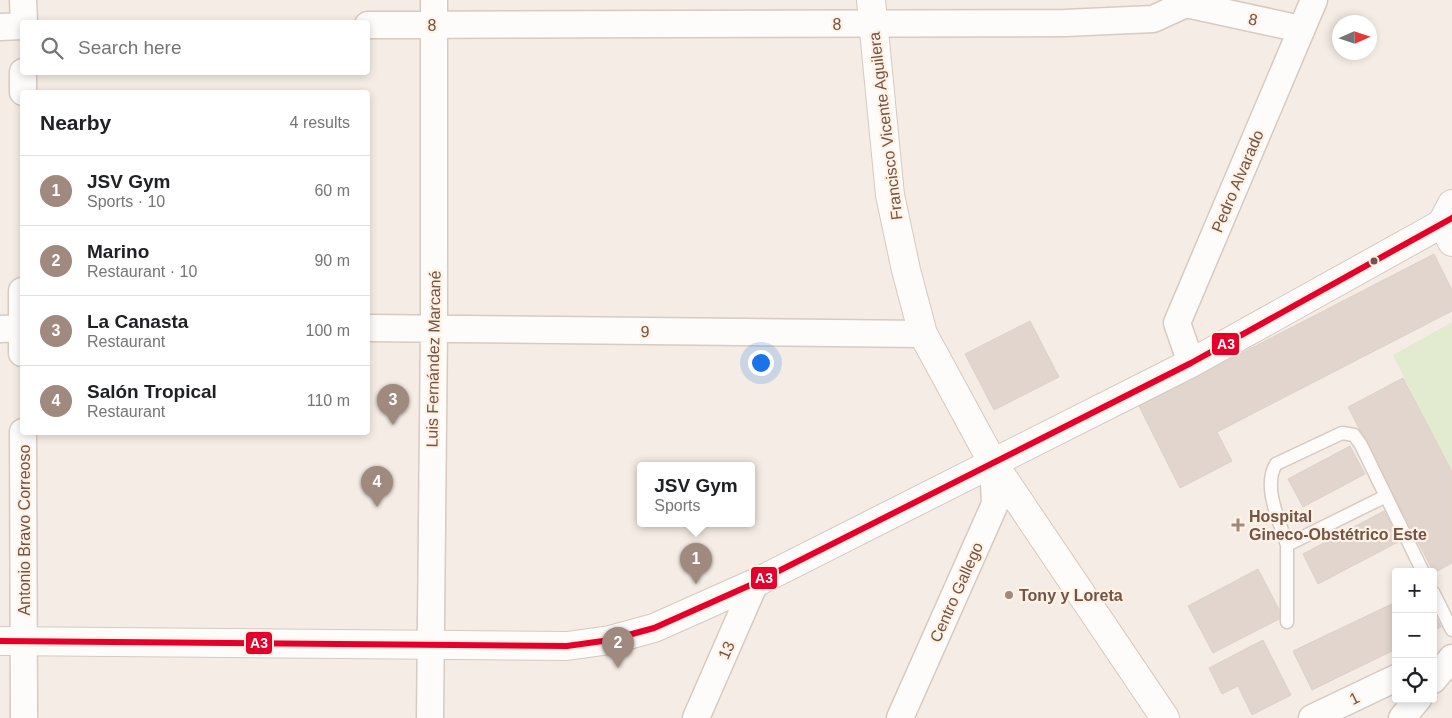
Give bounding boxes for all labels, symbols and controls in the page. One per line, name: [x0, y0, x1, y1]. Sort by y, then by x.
street label: 8: [1247, 10, 1259, 29]
north arrow: [1332, 15, 1377, 60]
street label: 8: [833, 16, 842, 33]
street label: 8: [428, 17, 437, 34]
search box: [20, 20, 370, 75]
street label: Francisco Vicente Aguilera: [866, 31, 905, 221]
icon: search: [38, 34, 66, 62]
text: Search here: [78, 37, 182, 58]
text: Nearby: [40, 111, 111, 134]
text: 4 results: [290, 114, 350, 131]
street label: Pedro Alvarado: [1208, 127, 1267, 235]
text: JSV Gym: [87, 171, 170, 192]
text: 1: [52, 182, 60, 199]
text: 60 m: [314, 182, 350, 199]
text: Sports · 10: [87, 193, 165, 210]
text: Marino: [87, 241, 149, 262]
text: 2: [52, 252, 60, 269]
text: 90 m: [314, 252, 350, 269]
unlabelled marker: [1369, 256, 1379, 266]
text: Restaurant · 10: [87, 263, 197, 280]
street label: Luis Fernández Marcané: [423, 270, 444, 448]
text: La Canasta: [87, 311, 188, 332]
text: 3: [52, 322, 60, 339]
text: 100 m: [306, 322, 350, 339]
street label: 9: [640, 323, 650, 340]
line badge: A3: [1211, 332, 1240, 356]
text: Restaurant: [87, 333, 165, 350]
text: A3: [1217, 336, 1235, 352]
your location: [748, 350, 774, 376]
text: Salón Tropical: [87, 381, 217, 402]
pin: 3: [377, 384, 409, 425]
text: 4: [52, 392, 60, 409]
text: 110 m: [307, 392, 350, 409]
text: Restaurant: [87, 403, 165, 420]
street label: Antonio Bravo Correoso: [16, 445, 33, 615]
popup: [637, 462, 755, 527]
pin: 4: [361, 466, 393, 507]
text: JSV Gym: [654, 475, 738, 496]
text: Sports: [654, 497, 701, 514]
place label: Hospital Gineco-Obstétrico Este: [1249, 508, 1427, 543]
marker: Hospital Gineco-Obstétrico Este: [1231, 518, 1245, 532]
street label: Centro Gallego: [927, 540, 986, 645]
pin: 1: [680, 543, 712, 584]
line badge: A3: [750, 566, 778, 590]
map controls: [1392, 568, 1437, 703]
button: +: [1392, 568, 1437, 613]
text: A3: [755, 570, 773, 586]
place label: Tony y Loreta: [1019, 587, 1123, 604]
marker: Tony y Loreta: [1003, 589, 1015, 601]
button: −: [1392, 613, 1437, 658]
pin: 2: [602, 627, 634, 668]
line badge: A3: [245, 631, 273, 655]
text: A3: [250, 635, 268, 651]
street label: 13: [715, 639, 738, 662]
button: locate: [1392, 658, 1437, 703]
street label: 1: [1346, 689, 1362, 708]

